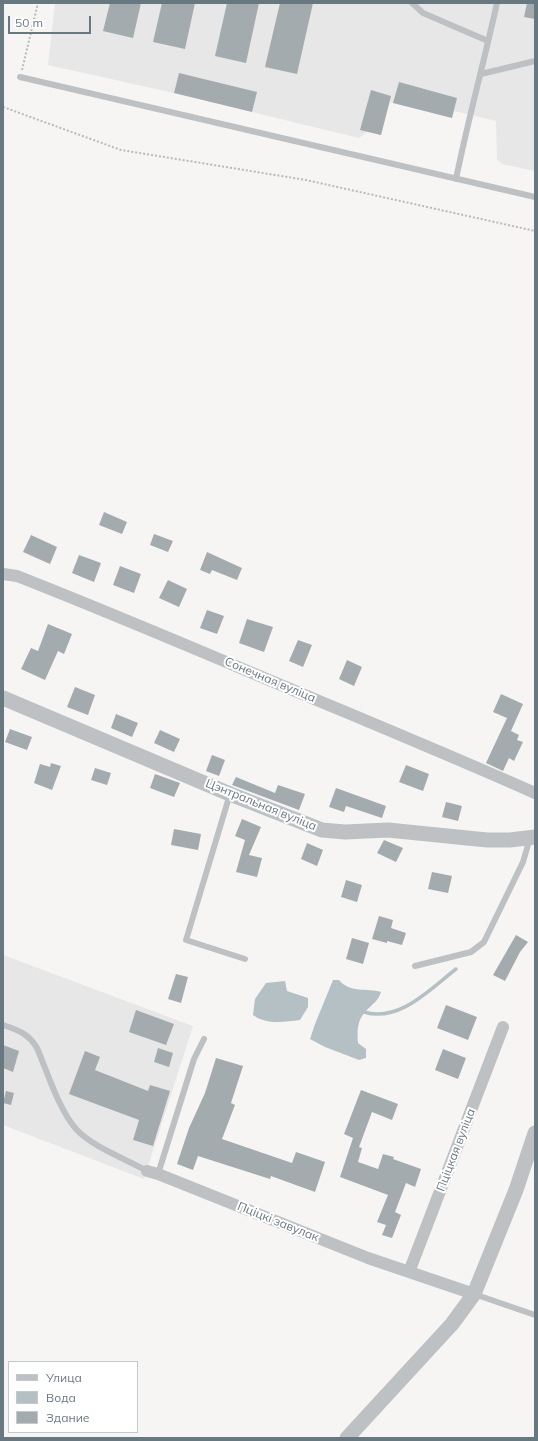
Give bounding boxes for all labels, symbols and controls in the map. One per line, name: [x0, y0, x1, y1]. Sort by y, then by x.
scale bar: [10, 8, 93, 34]
text: 50 m: [15, 15, 43, 30]
street label: Сонечная вуліца: [222, 654, 318, 706]
street label: Цэнтральная вуліца: [203, 776, 319, 834]
street label: Пціцкая вуліца: [434, 1106, 478, 1194]
street label: Пціцкі завулак: [235, 1199, 321, 1245]
legend: [8, 1361, 138, 1433]
text: Улица: [46, 1370, 82, 1385]
text: Вода: [46, 1390, 76, 1405]
text: Здание: [46, 1410, 89, 1425]

